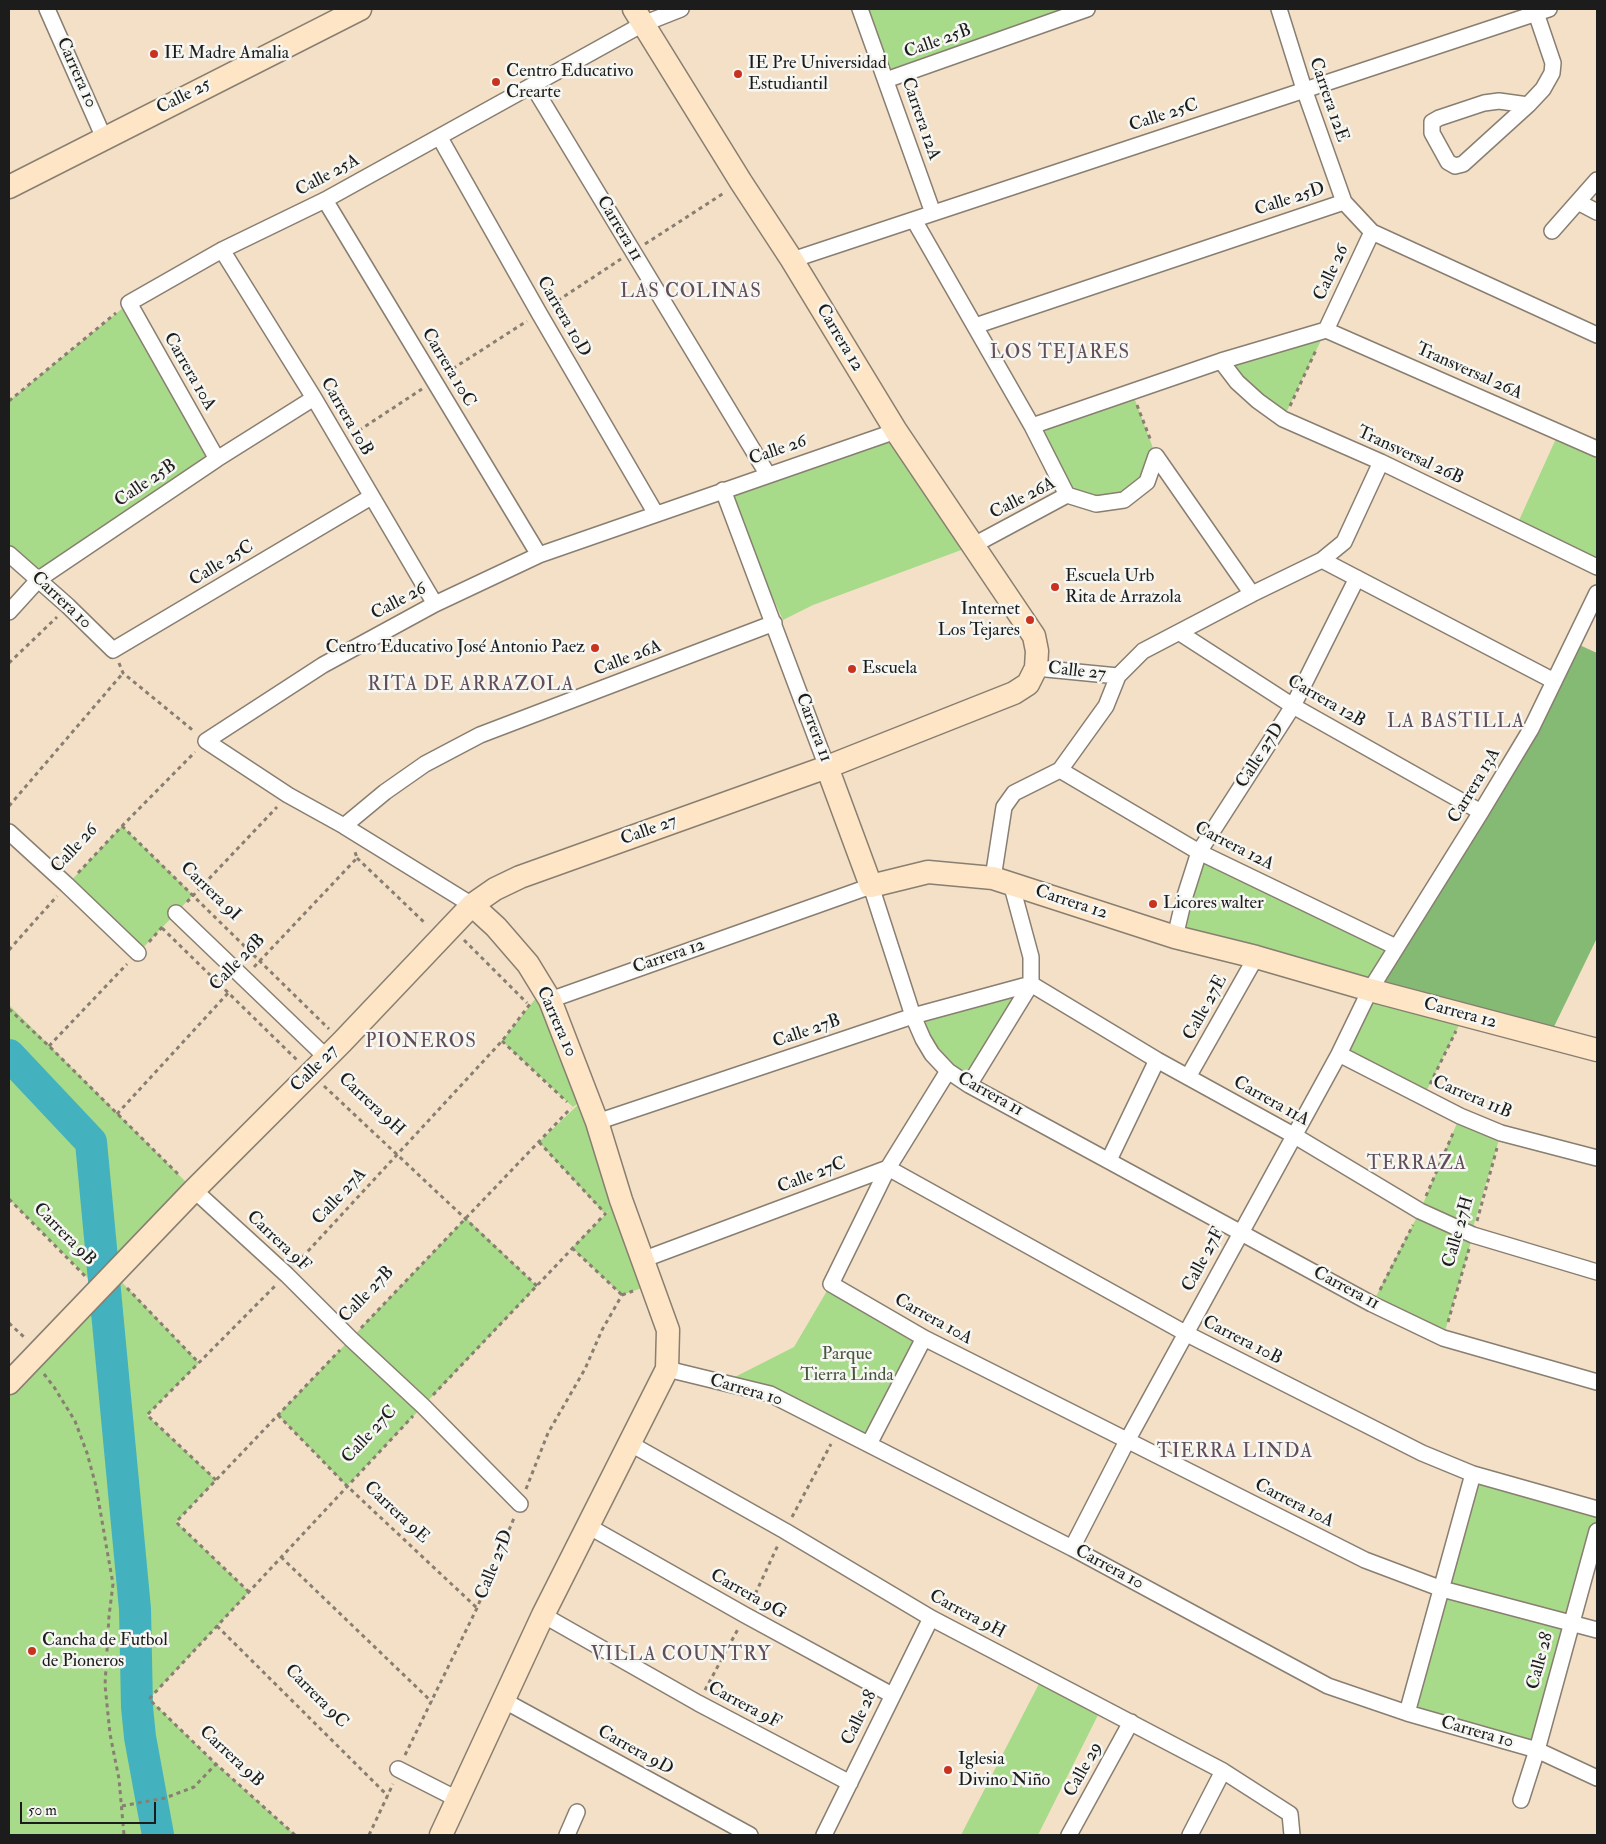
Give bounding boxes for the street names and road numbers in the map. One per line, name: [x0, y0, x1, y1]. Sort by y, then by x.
street label: Calle 25B: [902, 20, 974, 64]
street label: Carrera 10: [51, 34, 101, 112]
street label: Carrera 12E: [1303, 55, 1353, 145]
street label: Calle 25: [153, 74, 215, 120]
street label: Carrera 12A: [896, 75, 944, 163]
street label: Calle 25C: [1127, 95, 1201, 137]
street label: Calle 25A: [292, 150, 364, 202]
street label: Calle 25D: [1252, 179, 1328, 221]
street label: Carrera 11: [591, 193, 647, 265]
street label: Calle 26: [1310, 242, 1354, 304]
street label: Carrera 10D: [531, 273, 595, 361]
street label: Carrera 12: [810, 300, 868, 376]
street label: Carrera 10C: [416, 325, 480, 411]
street label: Carrera 10A: [158, 329, 220, 415]
street label: Transversal 26A: [1412, 339, 1526, 405]
street label: Carrera 10B: [315, 374, 377, 460]
street label: Transversal 26B: [1353, 422, 1467, 490]
street label: Calle 26: [747, 431, 809, 471]
street label: Calle 25B: [111, 456, 181, 512]
street label: Calle 26A: [987, 473, 1059, 525]
street label: Calle 25C: [186, 536, 258, 592]
street label: Carrera 10: [26, 568, 96, 634]
street label: Calle 26: [368, 579, 430, 625]
street label: Calle 26A: [591, 636, 665, 682]
street label: Calle 27: [1047, 658, 1107, 686]
street label: Carrera 12B: [1283, 671, 1369, 733]
street label: Carrera 11: [790, 690, 836, 766]
street label: Calle 27D: [1232, 720, 1290, 792]
street label: Carrera 13A: [1444, 744, 1506, 828]
street label: Calle 27: [618, 811, 680, 851]
street label: Carrera 12A: [1191, 818, 1277, 876]
street label: Calle 26: [47, 820, 103, 878]
street label: Carrera 9I: [175, 858, 245, 926]
street label: Carrera 12: [1032, 881, 1110, 925]
street label: Calle 26B: [206, 930, 270, 996]
street label: Carrera 12: [630, 935, 708, 979]
street label: Calle 27E: [1179, 972, 1233, 1044]
street label: Carrera 10: [531, 983, 581, 1061]
street label: Carrera 12: [1421, 994, 1499, 1034]
street label: Calle 27B: [770, 1010, 844, 1054]
street label: Calle 27: [287, 1041, 343, 1097]
street label: Carrera 11: [953, 1068, 1027, 1122]
street label: Carrera 9H: [333, 1069, 409, 1141]
street label: Carrera 11A: [1229, 1072, 1313, 1132]
street label: Carrera 11B: [1429, 1072, 1515, 1124]
street label: Calle 27C: [775, 1153, 849, 1199]
street label: Calle 27A: [308, 1164, 372, 1230]
street label: Calle 27H: [1439, 1194, 1479, 1270]
street label: Carrera 9B: [28, 1199, 100, 1271]
street label: Carrera 9F: [241, 1207, 315, 1277]
street label: Calle 27F: [1178, 1224, 1230, 1296]
street label: Calle 27B: [335, 1262, 399, 1328]
street label: Carrera 11: [1309, 1263, 1383, 1315]
street label: Carrera 10A: [890, 1290, 976, 1350]
street label: Carrera 10B: [1199, 1312, 1285, 1370]
street label: Carrera 10: [707, 1370, 785, 1412]
street label: Calle 27C: [338, 1401, 402, 1469]
street label: Carrera 10A: [1251, 1475, 1337, 1533]
street label: Carrera 9E: [359, 1477, 433, 1549]
street label: Calle 27D: [471, 1527, 519, 1603]
street label: Carrera 10: [1071, 1541, 1147, 1595]
street label: Carrera 9G: [706, 1565, 790, 1625]
street label: Carrera 9H: [925, 1586, 1009, 1644]
street label: Calle 28: [1523, 1630, 1559, 1692]
street label: Carrera 9C: [279, 1660, 353, 1734]
street label: Carrera 9F: [704, 1678, 784, 1734]
street label: Calle 28: [837, 1687, 883, 1749]
street label: Carrera 10: [1438, 1712, 1516, 1754]
street label: Carrera 9D: [593, 1721, 677, 1781]
street label: Carrera 9B: [194, 1722, 268, 1792]
street label: Calle 29: [1060, 1739, 1108, 1801]

